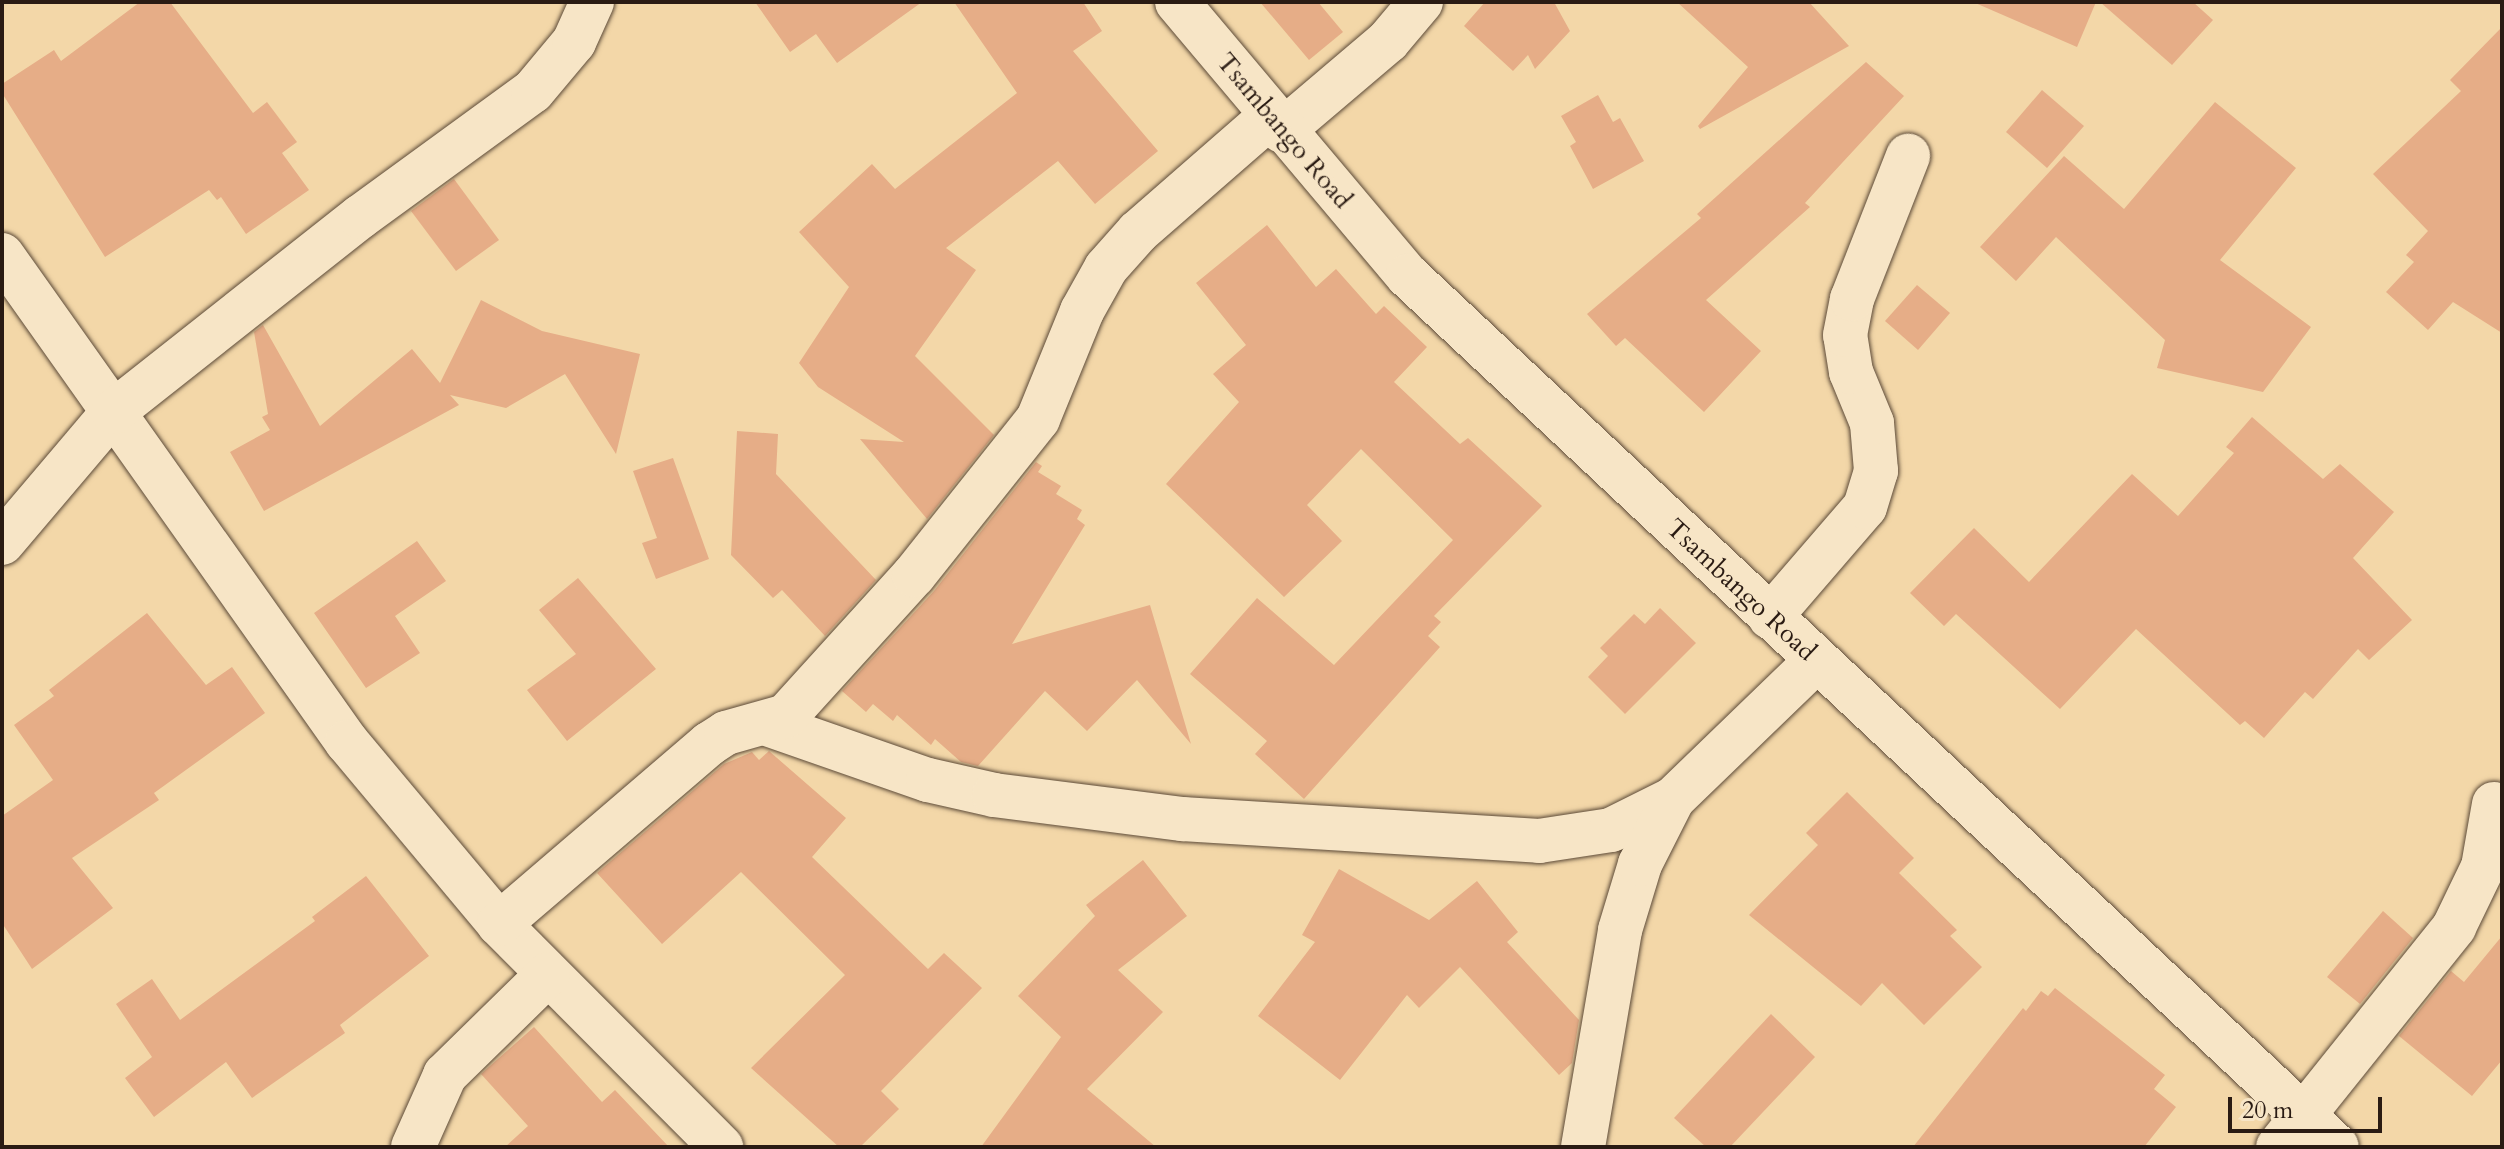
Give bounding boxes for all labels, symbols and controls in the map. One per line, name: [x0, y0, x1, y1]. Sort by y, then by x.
street label: Tsambango Road: [1210, 47, 1358, 215]
street label: Tsambango Road: [1660, 513, 1822, 667]
scale bar: [2232, 1081, 2386, 1131]
text: 20 m: [2242, 1094, 2293, 1127]

